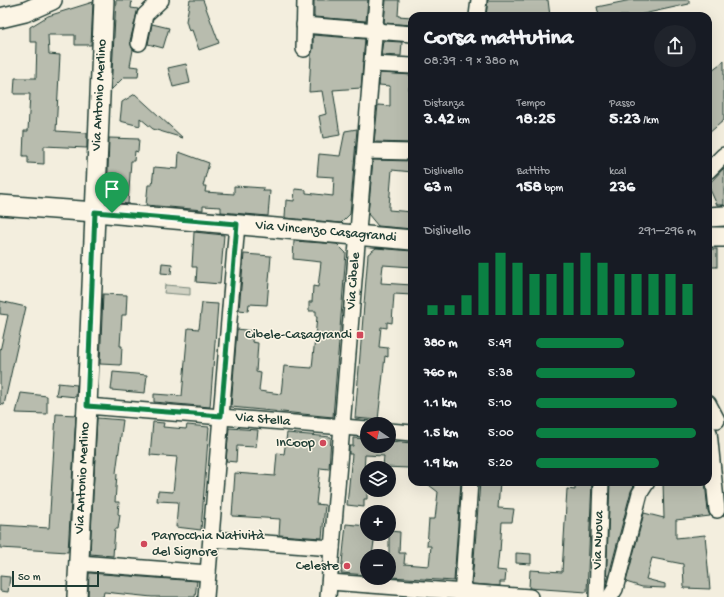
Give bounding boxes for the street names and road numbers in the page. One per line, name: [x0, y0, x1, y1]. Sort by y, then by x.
street label: Via Antonio Merlino: [89, 39, 111, 152]
street label: Via Vincenzo Casagrandi: [254, 217, 397, 247]
street label: Via Cibele: [343, 251, 365, 311]
street label: Via Stella: [234, 409, 292, 431]
street label: Via Antonio Merlino: [72, 422, 94, 535]
street label: Via Nuova: [589, 509, 609, 571]

